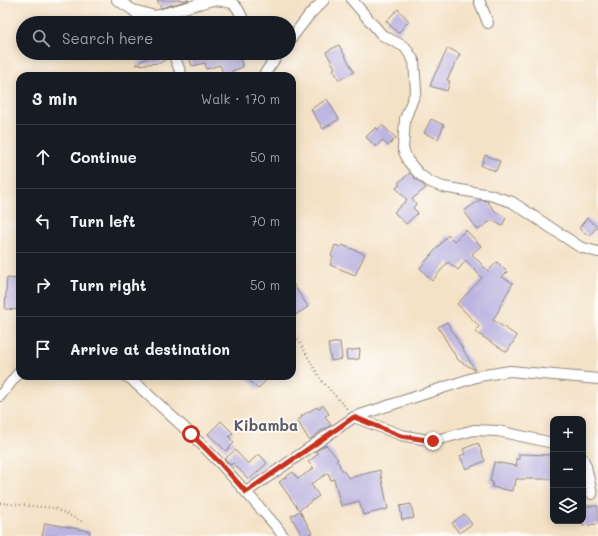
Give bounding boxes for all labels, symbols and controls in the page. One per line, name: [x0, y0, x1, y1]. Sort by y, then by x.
search box: [16, 16, 296, 60]
icon: search: [30, 27, 52, 49]
text: Search here: [62, 28, 153, 48]
text: 3 min: [32, 87, 77, 109]
text: Walk · 170 m: [201, 90, 280, 107]
icon: ahead: [32, 146, 54, 168]
text: Continue: [70, 147, 137, 167]
text: 50 m: [250, 148, 280, 165]
icon: left: [32, 210, 54, 232]
text: Turn left: [70, 211, 135, 231]
text: 70 m: [250, 212, 280, 229]
icon: right: [32, 274, 54, 296]
text: Turn right: [70, 275, 147, 295]
text: 50 m: [250, 276, 280, 293]
icon: arrive: [32, 338, 54, 360]
text: Arrive at destination: [70, 339, 230, 359]
district label: Kibamba: [234, 415, 298, 435]
map controls: [550, 416, 586, 524]
button: +: [550, 416, 586, 452]
route start: [182, 425, 200, 443]
route end: [424, 432, 442, 450]
button: −: [550, 452, 586, 488]
button: layers: [550, 488, 586, 524]

